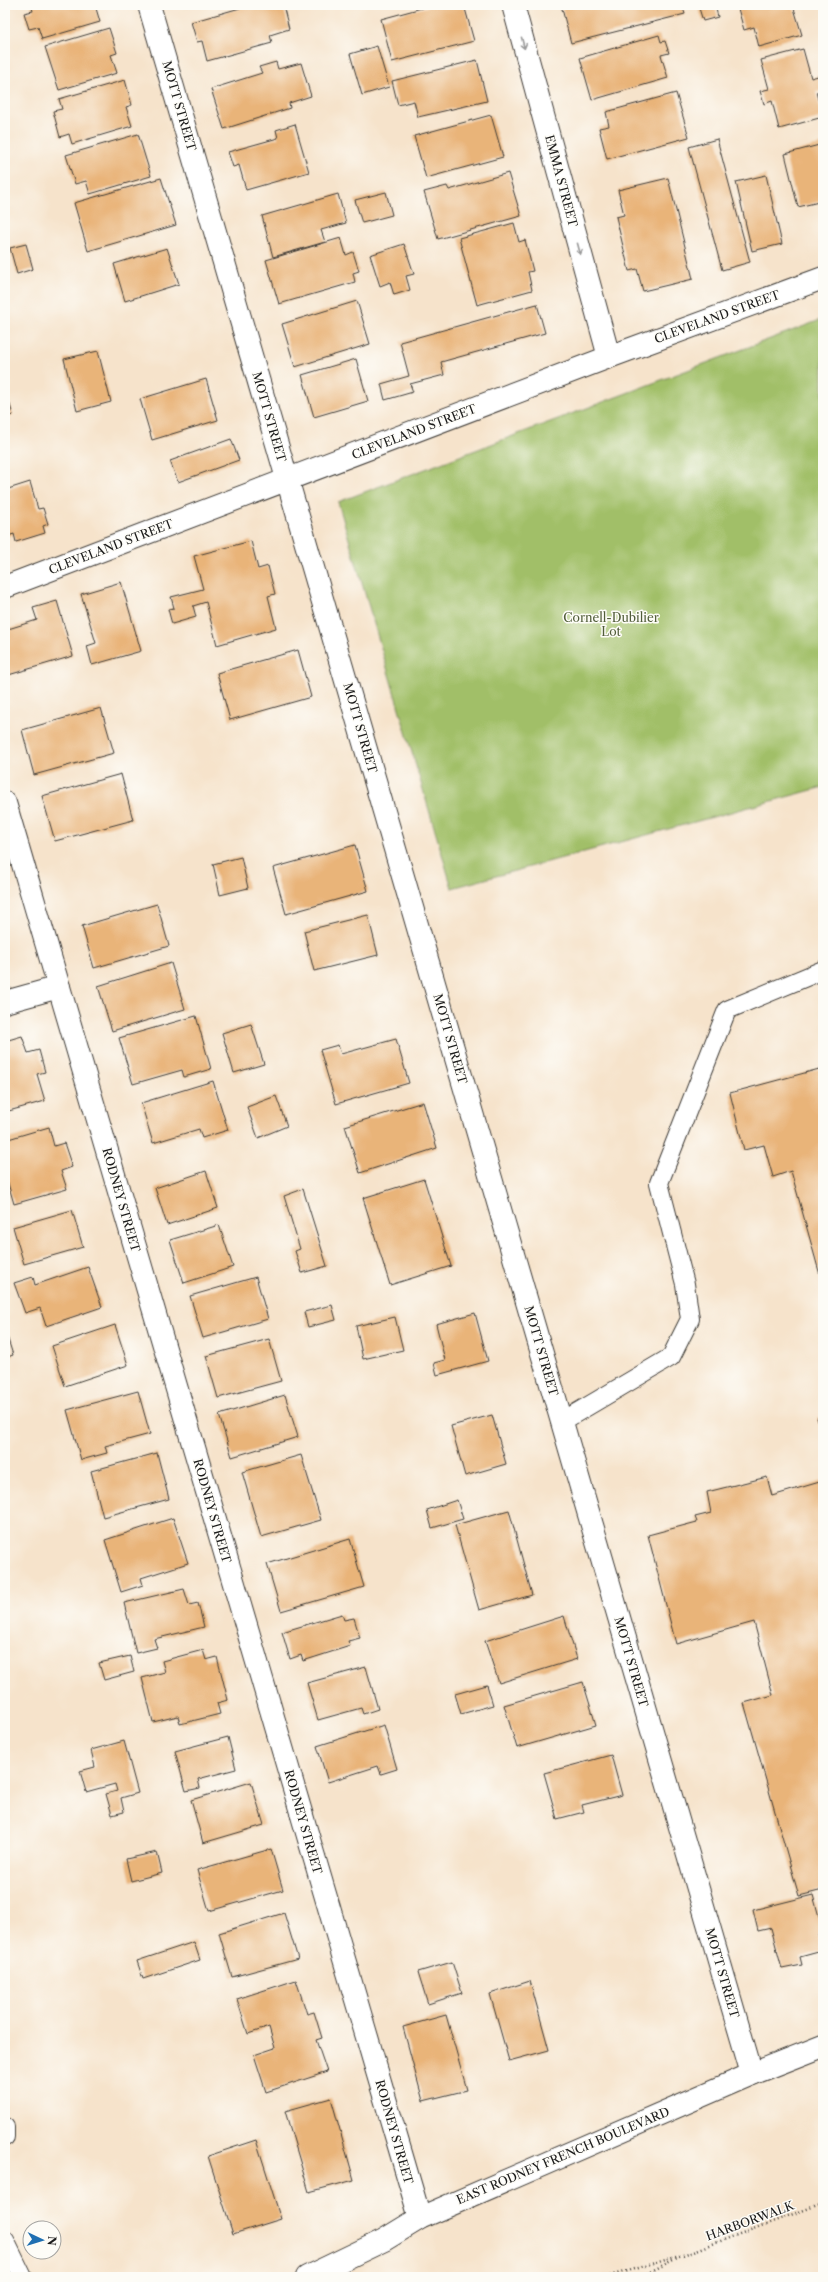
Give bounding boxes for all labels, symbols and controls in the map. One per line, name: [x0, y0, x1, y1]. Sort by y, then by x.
one-way arrow: [520, 36, 527, 49]
street label: MOTT STREET: [159, 59, 200, 153]
street label: EMMA STREET: [542, 133, 581, 229]
one-way arrow: [576, 242, 584, 255]
street label: CLEVELAND STREET: [652, 287, 782, 346]
street label: MOTT STREET: [249, 370, 290, 464]
street label: CLEVELAND STREET: [349, 401, 478, 462]
street label: CLEVELAND STREET: [46, 516, 175, 577]
park label: Cornell-Dubilier Lot: [563, 610, 659, 639]
street label: MOTT STREET: [340, 681, 381, 775]
street label: MOTT STREET: [430, 992, 471, 1086]
street label: RODNEY STREET: [99, 1146, 144, 1254]
street label: MOTT STREET: [521, 1304, 562, 1398]
street label: RODNEY STREET: [190, 1457, 235, 1565]
street label: MOTT STREET: [611, 1615, 652, 1709]
street label: RODNEY STREET: [281, 1768, 326, 1876]
street label: MOTT STREET: [702, 1926, 743, 2020]
street label: RODNEY STREET: [372, 2078, 417, 2186]
street label: EAST RODNEY FRENCH BOULEVARD: [454, 2104, 672, 2207]
street label: HARBORWALK: [704, 2197, 797, 2243]
north arrow: [22, 2220, 62, 2260]
text: N: [45, 2235, 59, 2246]

